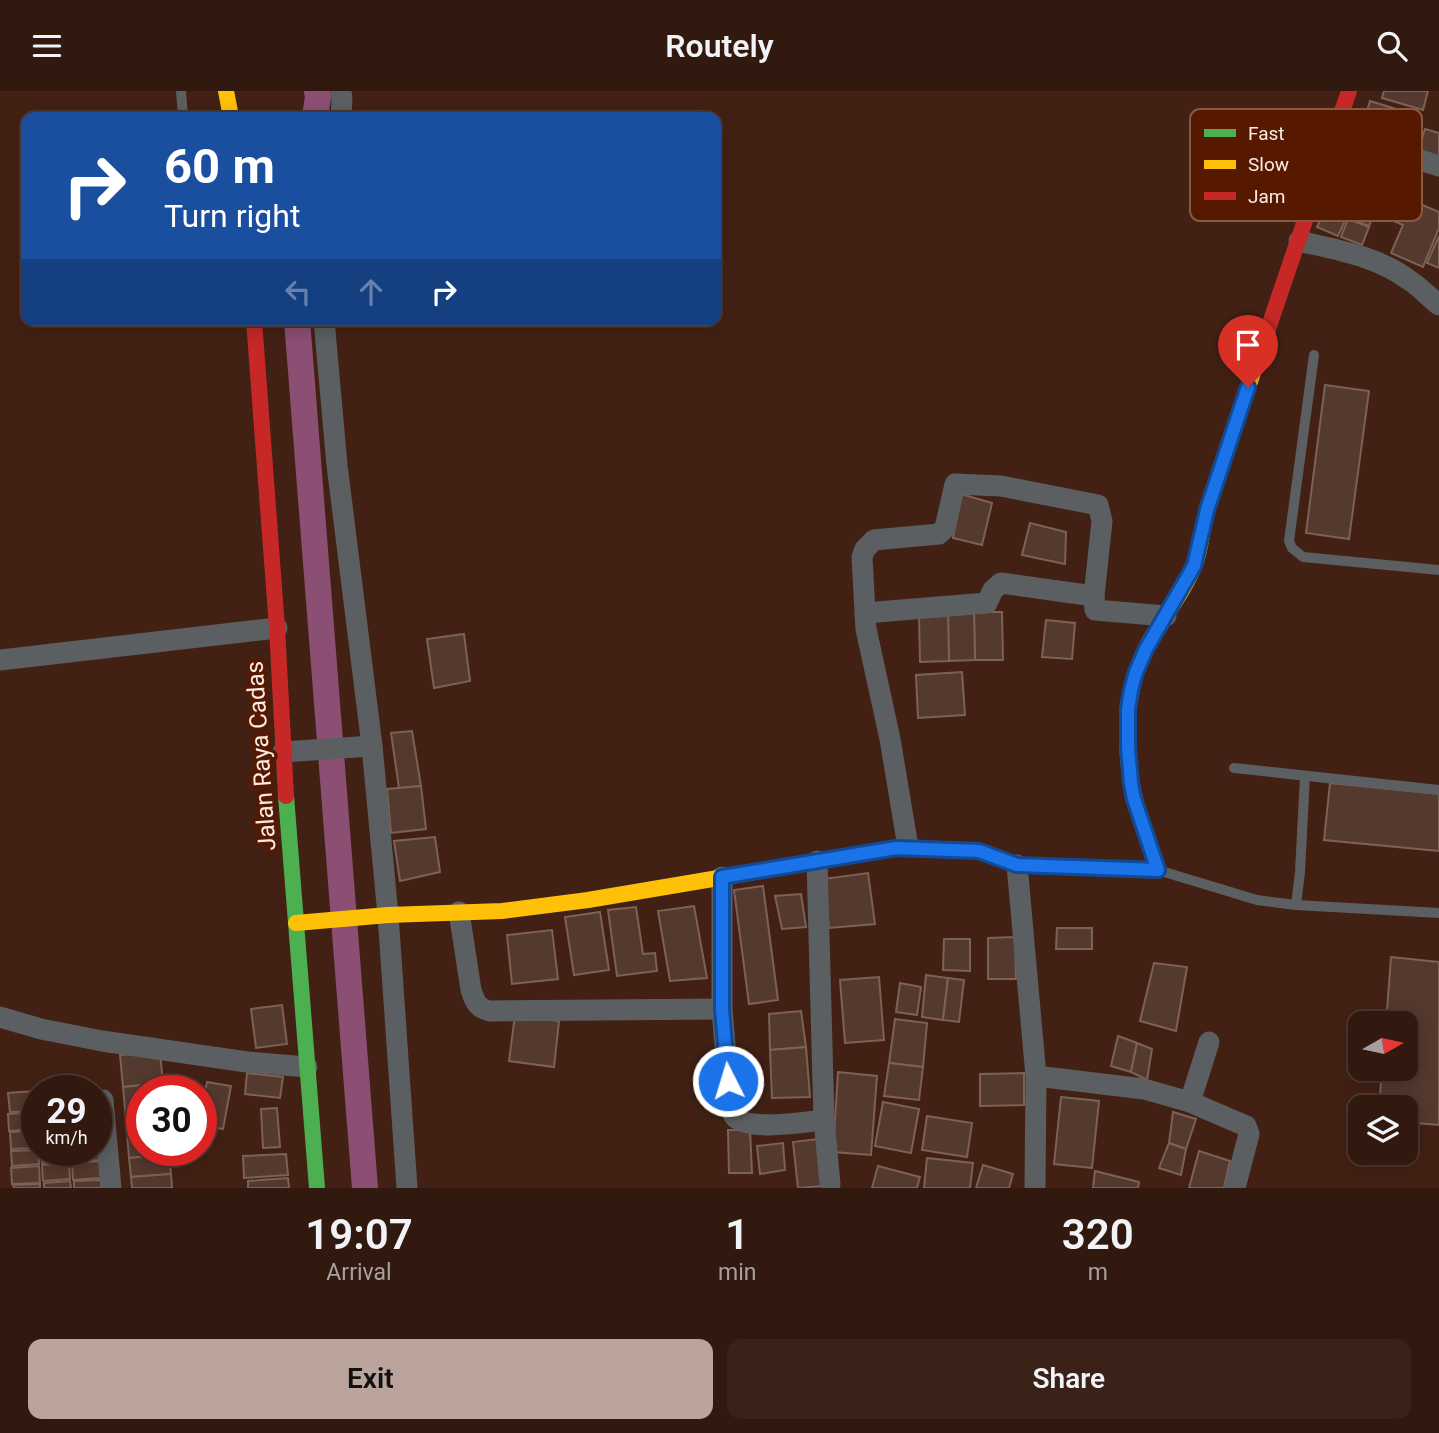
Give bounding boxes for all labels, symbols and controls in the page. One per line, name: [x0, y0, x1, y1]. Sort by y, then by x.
icon: menu: [28, 27, 66, 65]
text: Routely: [665, 27, 774, 65]
icon: search: [1373, 27, 1411, 65]
legend: [1190, 109, 1422, 221]
text: Fast: [1248, 122, 1285, 145]
text: 60 m: [164, 138, 275, 195]
icon: right: [49, 140, 140, 231]
text: Slow: [1248, 153, 1289, 176]
text: Jam: [1248, 185, 1285, 208]
text: Turn right: [164, 197, 300, 235]
icon: left: [279, 273, 317, 311]
icon: ahead: [352, 273, 390, 311]
icon: right: [425, 273, 463, 311]
pin: [1218, 315, 1278, 387]
icon: arrive: [1229, 326, 1267, 364]
street label: Jalan Raya Cadas: [240, 660, 282, 852]
north arrow: [1348, 1011, 1418, 1081]
map controls: [1348, 1011, 1418, 1165]
position arrow: [691, 1044, 765, 1118]
speed limit sign: 30: [126, 1075, 217, 1166]
text: 29: [46, 1091, 87, 1132]
button: layers: [1348, 1095, 1418, 1165]
text: km/h: [45, 1127, 88, 1148]
text: 19:07: [305, 1210, 413, 1259]
text: 1: [725, 1210, 749, 1259]
text: 320: [1062, 1210, 1134, 1259]
text: Arrival: [326, 1259, 392, 1286]
text: min: [718, 1259, 756, 1286]
text: m: [1088, 1259, 1108, 1286]
button: Exit: [28, 1339, 713, 1419]
button: Share: [727, 1339, 1411, 1419]

